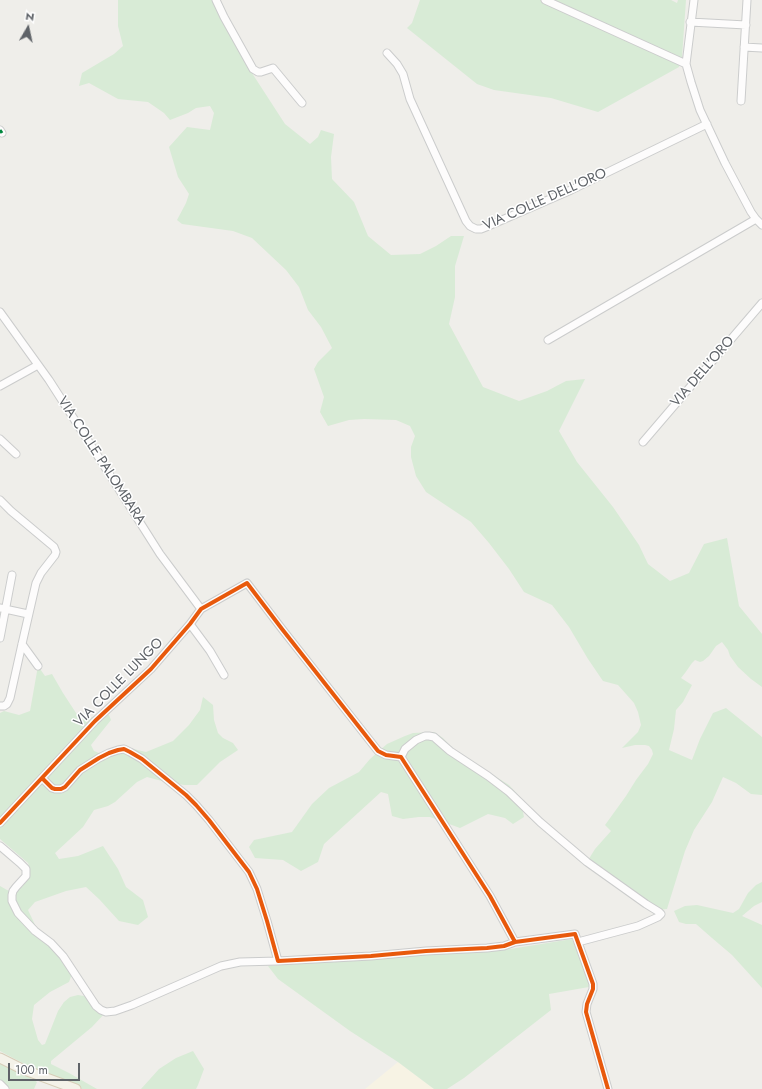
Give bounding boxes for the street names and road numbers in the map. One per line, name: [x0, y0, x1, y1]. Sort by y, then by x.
street label: VIA COLLE DELL'ORO: [481, 165, 609, 235]
street label: VIA DELL'ORO: [668, 333, 738, 411]
street label: VIA COLLE PALOMBARA: [53, 394, 149, 528]
street label: VIA COLLE LUNGO: [71, 635, 167, 731]

